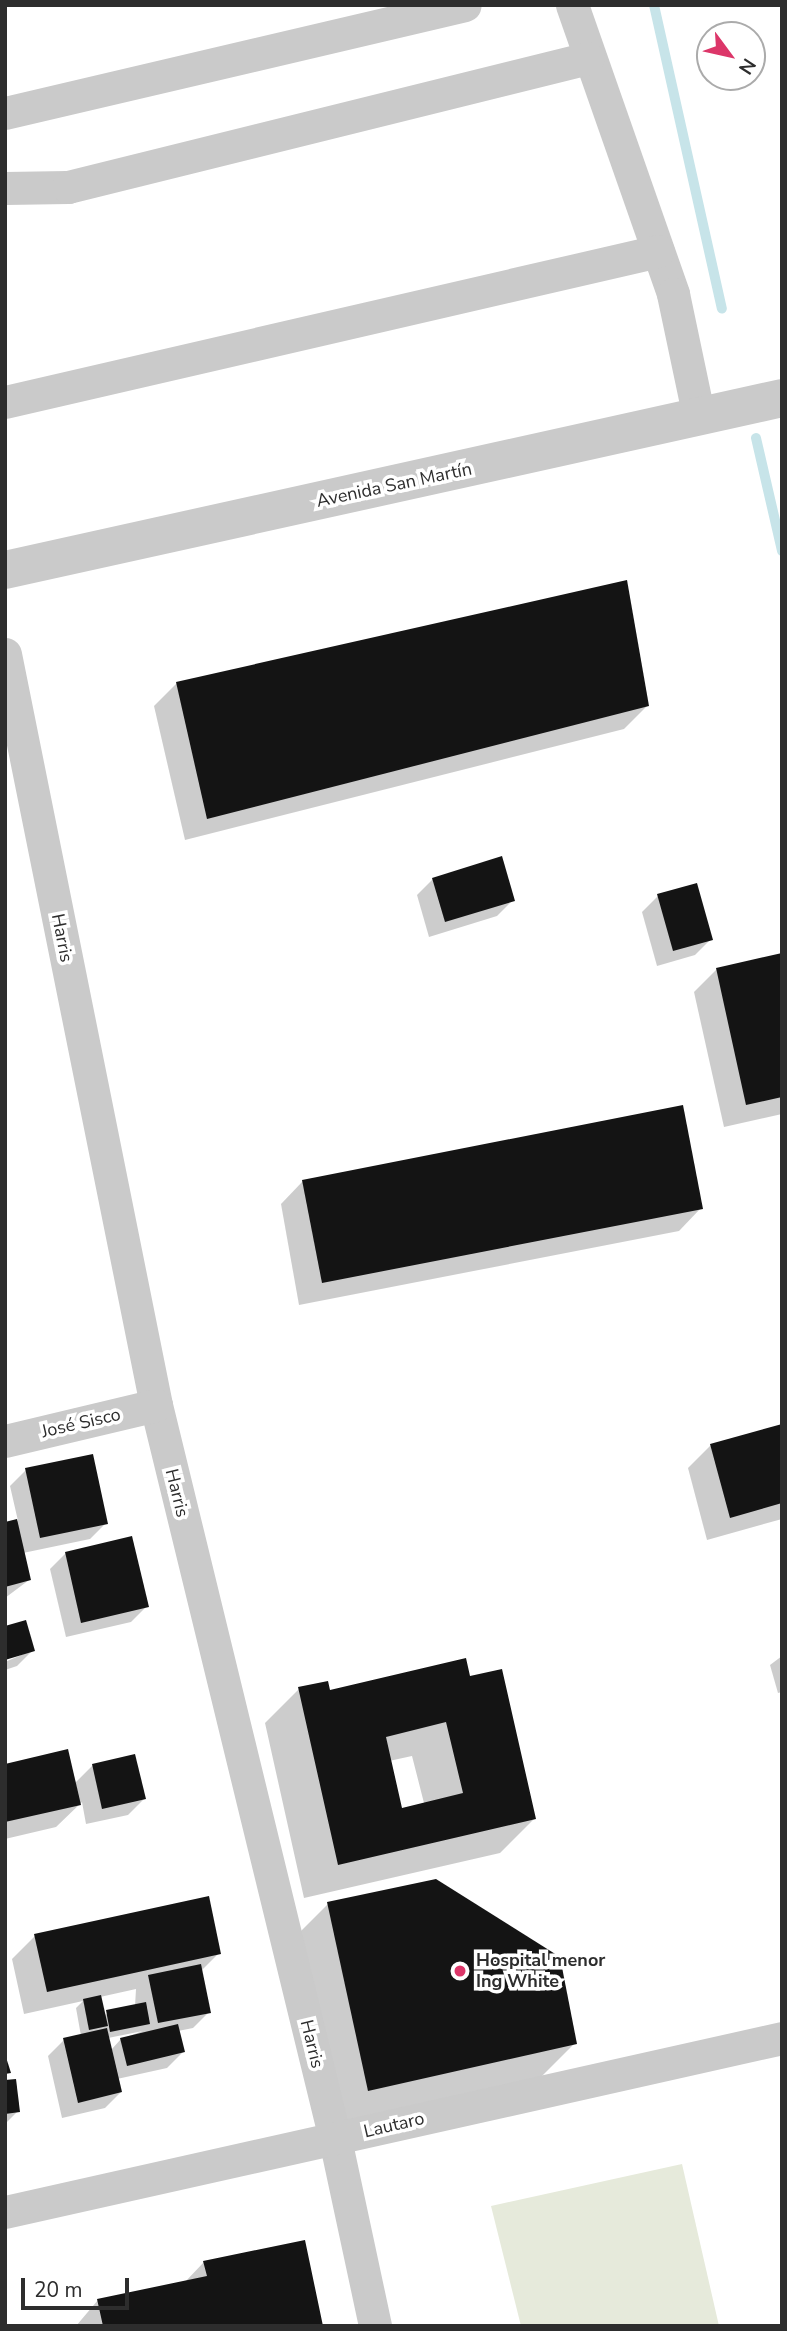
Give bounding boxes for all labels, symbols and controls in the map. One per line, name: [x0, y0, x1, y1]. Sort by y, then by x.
north arrow: [696, 21, 766, 91]
text: N: [732, 53, 762, 79]
street label: Avenida San Martín: [314, 458, 474, 512]
street label: Harris: [47, 912, 77, 964]
street label: José Sisco: [39, 1403, 123, 1443]
street label: Harris: [161, 1467, 193, 1519]
place label: Hospital menor Ing White: [476, 1950, 605, 1993]
marker: Hospital menor Ing White: [450, 1961, 470, 1981]
street label: Harris: [296, 2018, 328, 2070]
street label: Lautaro: [362, 2108, 426, 2142]
scale bar: [24, 2264, 133, 2308]
text: 20 m: [34, 2276, 83, 2304]

